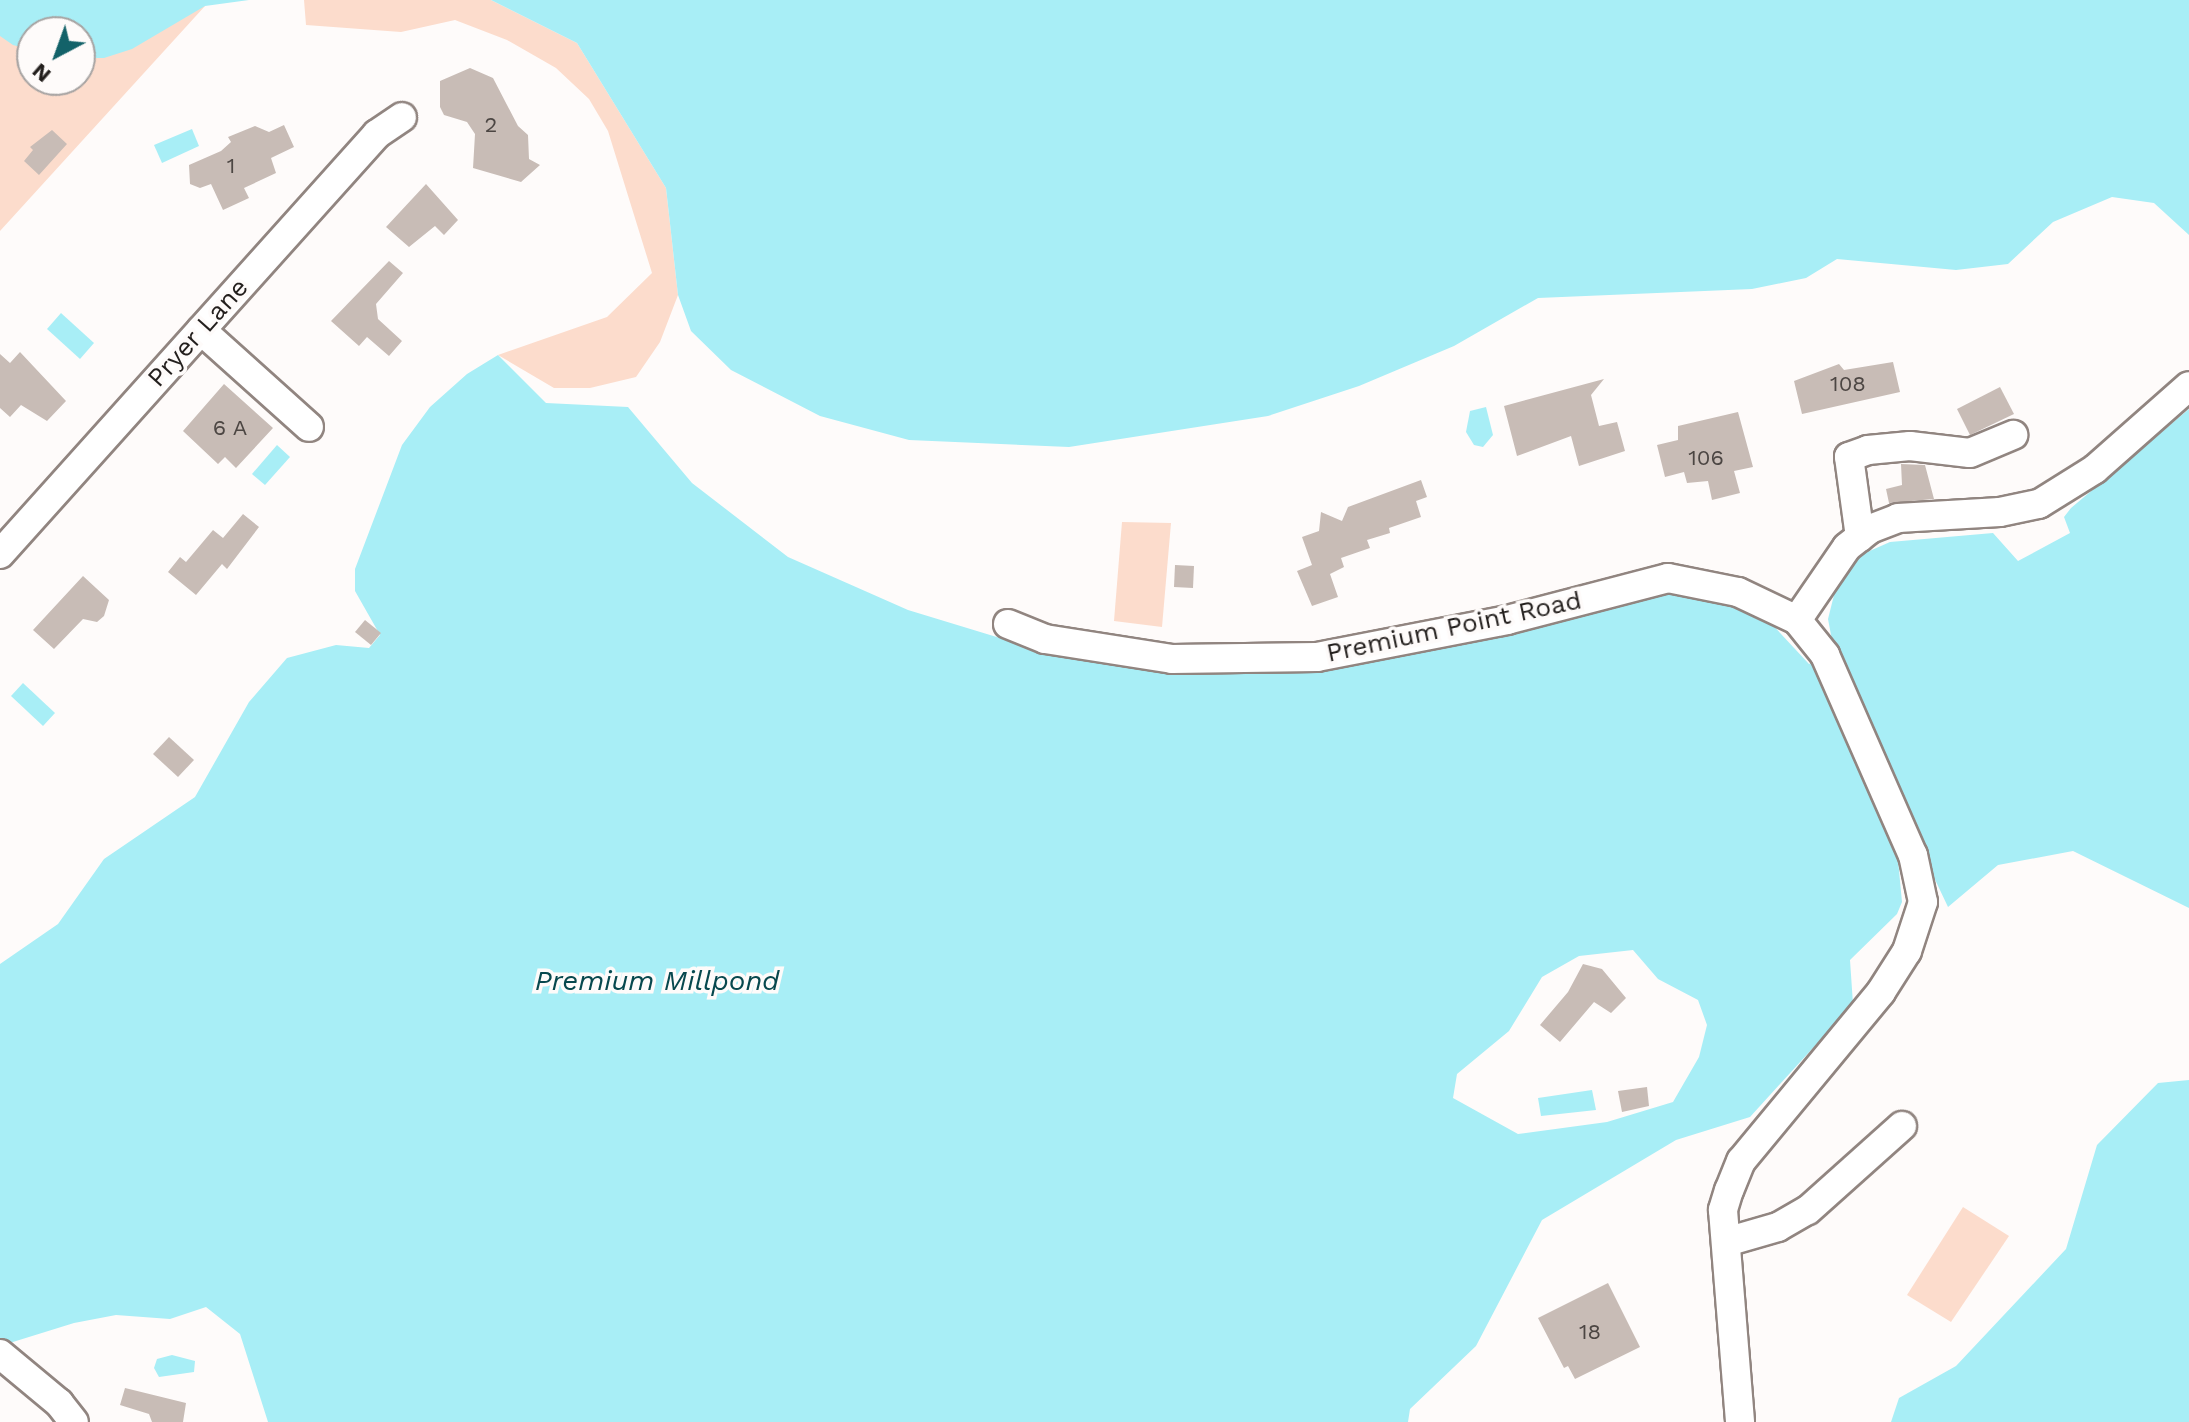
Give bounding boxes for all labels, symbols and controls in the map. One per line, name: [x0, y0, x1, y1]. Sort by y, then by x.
north arrow: [16, 16, 96, 96]
text: N: [27, 58, 56, 88]
house number: 2: [485, 112, 497, 138]
house number: 1: [227, 153, 235, 179]
street label: Pryer Lane: [141, 272, 255, 394]
house number: 108: [1830, 371, 1866, 397]
house number: 6 A: [212, 415, 248, 441]
house number: 106: [1688, 445, 1724, 471]
street label: Premium Point Road: [1324, 585, 1584, 669]
water label: Premium Millpond: [535, 964, 779, 998]
house number: 18: [1579, 1319, 1601, 1345]

